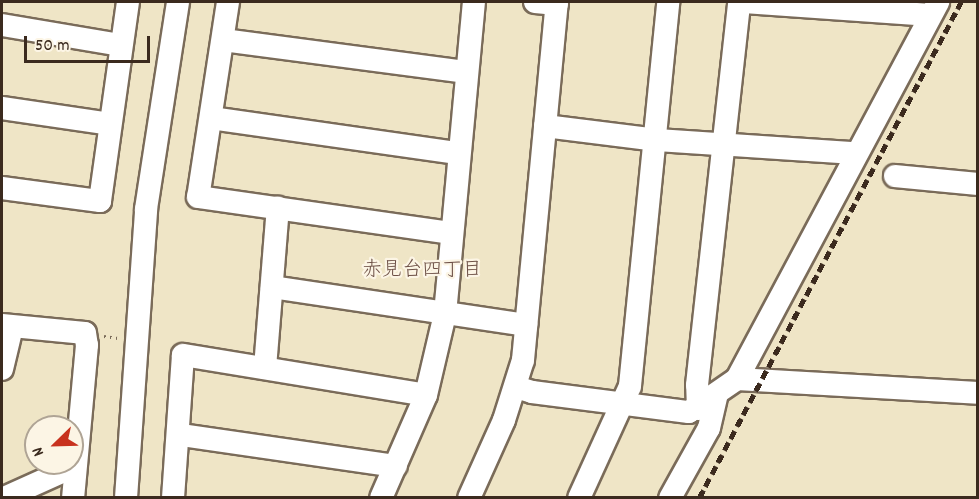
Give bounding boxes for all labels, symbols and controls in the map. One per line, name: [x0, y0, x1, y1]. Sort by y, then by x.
scale bar: [27, 24, 153, 62]
text: 50 m: [35, 34, 70, 59]
district label: 赤見台四丁目: [362, 259, 482, 283]
north arrow: [24, 415, 84, 475]
text: N: [27, 443, 51, 460]

